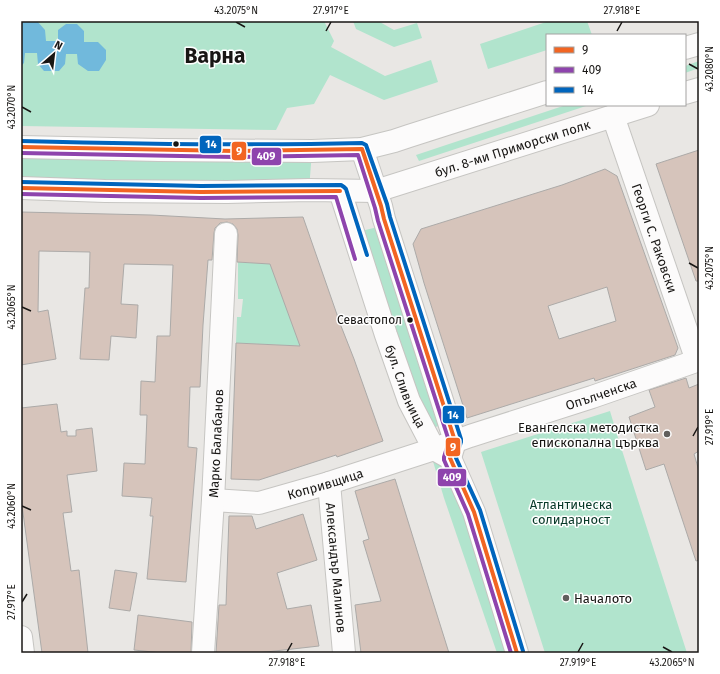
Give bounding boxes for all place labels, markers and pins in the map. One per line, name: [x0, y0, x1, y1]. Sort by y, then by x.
unlabelled marker: [171, 139, 181, 149]
place label: Севастопол: [337, 313, 402, 327]
marker: Севастопол: [405, 315, 415, 325]
place label: Евангелска методистка епископална църква: [518, 420, 659, 450]
marker: Евангелска методистка епископална църква: [662, 429, 672, 439]
place label: Началото: [574, 591, 632, 606]
marker: Началото: [561, 593, 571, 603]

